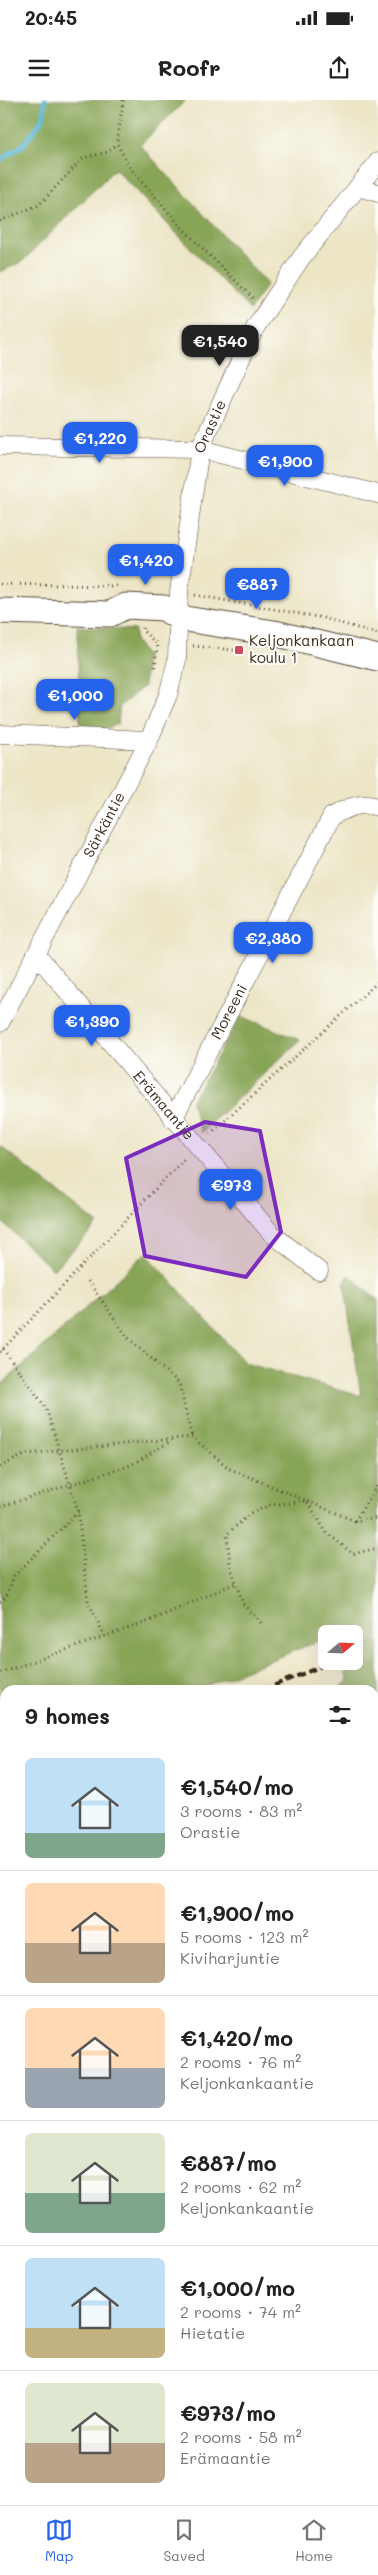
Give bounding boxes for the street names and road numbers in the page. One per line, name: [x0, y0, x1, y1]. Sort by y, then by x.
street label: Orastie: [188, 396, 230, 456]
street label: Särkäntie: [78, 788, 129, 861]
street label: Moreeni: [206, 980, 251, 1043]
street label: Erämaantie: [129, 1066, 199, 1144]

